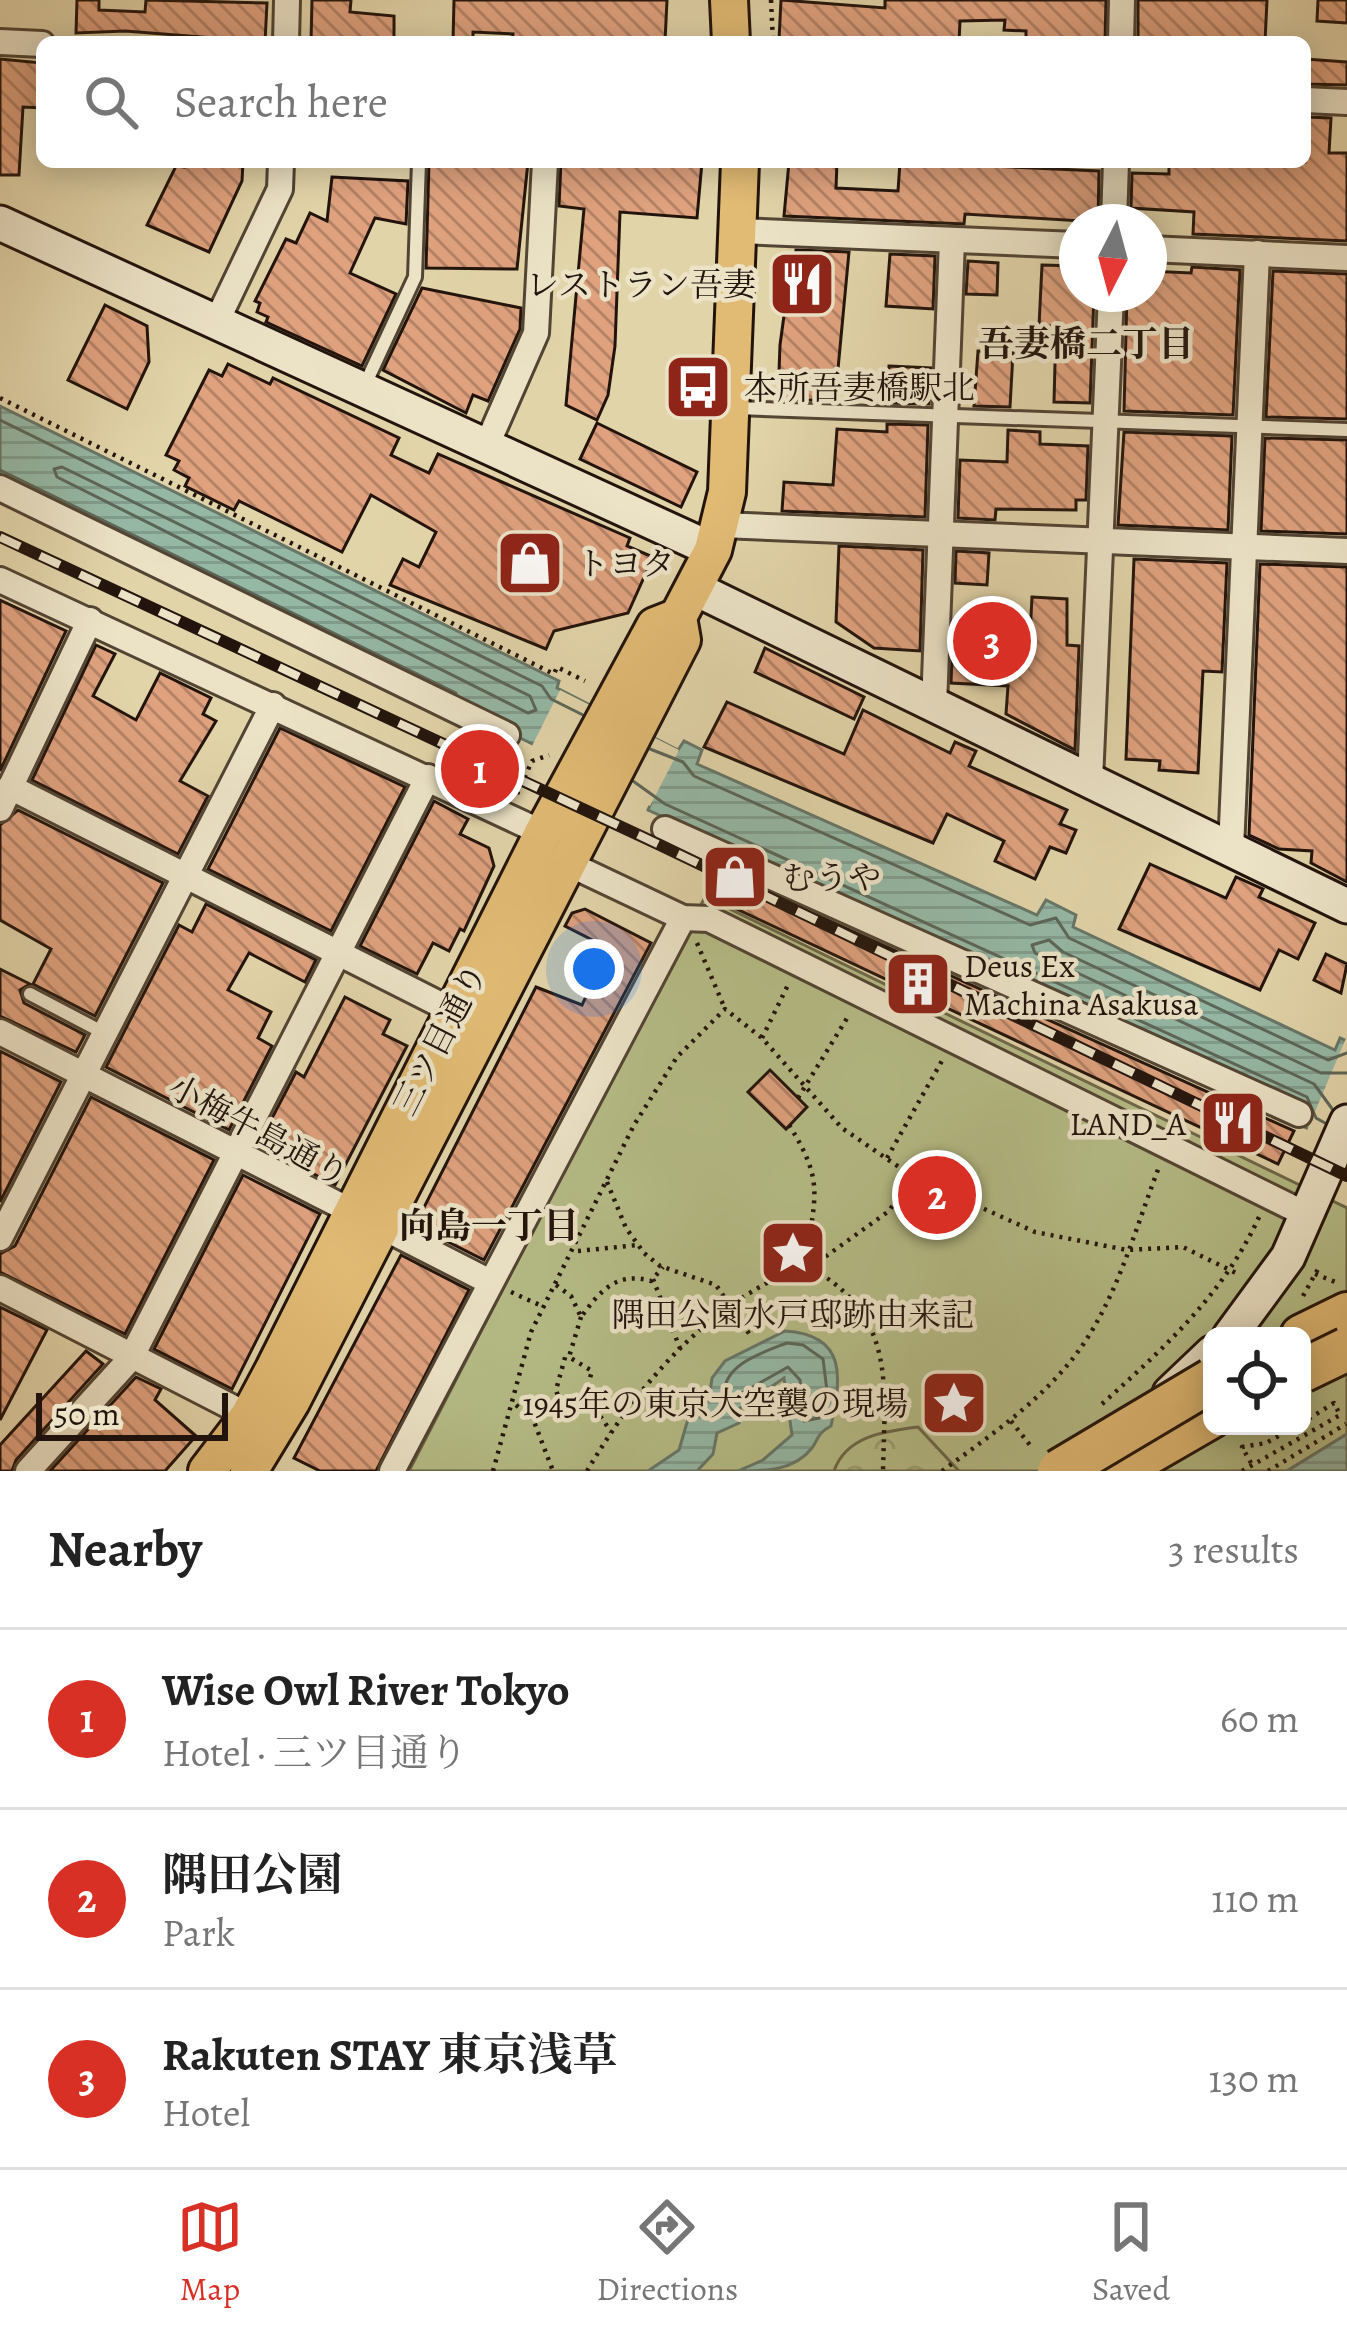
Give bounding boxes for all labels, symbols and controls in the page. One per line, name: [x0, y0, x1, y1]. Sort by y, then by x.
search box: [36, 36, 1311, 168]
icon: search: [78, 69, 144, 135]
text: Search here: [174, 71, 388, 133]
north arrow: [1059, 204, 1167, 312]
restaurant icon: レストラン吾妻: [767, 249, 837, 319]
place label: レストラン吾妻: [526, 262, 756, 307]
district label: 吾妻橋二丁目: [978, 319, 1194, 368]
bus stop icon: 本所吾妻橋駅北: [663, 352, 733, 422]
place label: 本所吾妻橋駅北: [744, 365, 975, 410]
shop icon: トヨタ: [495, 528, 565, 598]
place label: トヨタ: [576, 541, 675, 586]
pin: 3: [953, 596, 1031, 686]
pin: 1: [441, 724, 519, 814]
shop icon: むうや: [700, 842, 770, 912]
place label: むうや: [782, 855, 881, 900]
your location: [564, 939, 624, 999]
place label: Deus Ex Machina Asakusa: [964, 943, 1199, 1026]
building icon: Deus Ex Machina Asakusa: [883, 949, 953, 1019]
street label: 三ツ目通り: [382, 956, 497, 1123]
street label: 小梅牛島通り: [161, 1064, 357, 1197]
restaurant icon: LAND_A: [1198, 1088, 1268, 1158]
place label: LAND_A: [1070, 1101, 1187, 1146]
pin: 2: [898, 1150, 976, 1240]
district label: 向島一丁目: [399, 1201, 579, 1250]
place icon: 隅田公園水戸邸跡由来記: [758, 1218, 828, 1288]
place label: 隅田公園水戸邸跡由来記: [612, 1292, 975, 1337]
map controls: [1203, 1327, 1311, 1435]
button: locate: [1203, 1327, 1311, 1435]
place icon: 1945年の東京大空襲の現場: [919, 1368, 989, 1438]
place label: 1945年の東京大空襲の現場: [523, 1381, 908, 1426]
scale bar: [36, 1387, 228, 1440]
text: 50 m: [54, 1391, 120, 1436]
text: Nearby: [48, 1514, 202, 1584]
text: 3 results: [1168, 1523, 1299, 1576]
text: Wise Owl River Tokyo: [162, 1659, 570, 1721]
text: 1: [80, 1692, 94, 1745]
text: 60 m: [1220, 1692, 1299, 1745]
text: Hotel · 三ツ目通り: [162, 1726, 468, 1779]
text: 隅田公園: [162, 1844, 342, 1906]
text: 2: [78, 1872, 96, 1925]
text: 110 m: [1211, 1872, 1299, 1925]
text: Park: [162, 1906, 235, 1959]
text: Rakuten STAY 東京浅草: [162, 2024, 618, 2086]
text: 3: [79, 2052, 95, 2105]
text: 130 m: [1208, 2052, 1299, 2105]
text: Hotel: [162, 2086, 250, 2139]
tab: Map: [177, 2194, 243, 2311]
tab: Directions: [597, 2194, 738, 2311]
tab: Saved: [1092, 2194, 1170, 2311]

